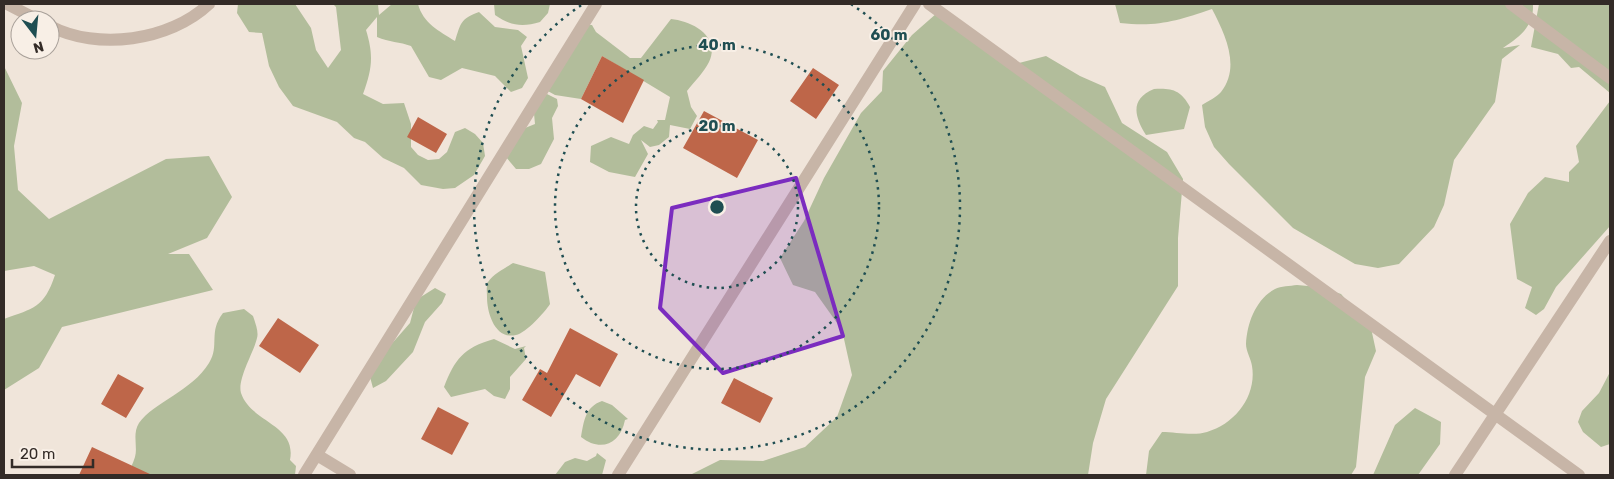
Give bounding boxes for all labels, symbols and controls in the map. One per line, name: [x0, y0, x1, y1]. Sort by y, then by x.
north arrow: [10, 10, 60, 60]
text: 60 m: [871, 26, 907, 44]
text: 40 m: [698, 36, 736, 54]
text: N: [31, 37, 46, 57]
text: 20 m: [699, 117, 735, 135]
centre of rings: [708, 198, 726, 216]
scale bar: [12, 436, 94, 468]
text: 20 m: [20, 445, 55, 463]

